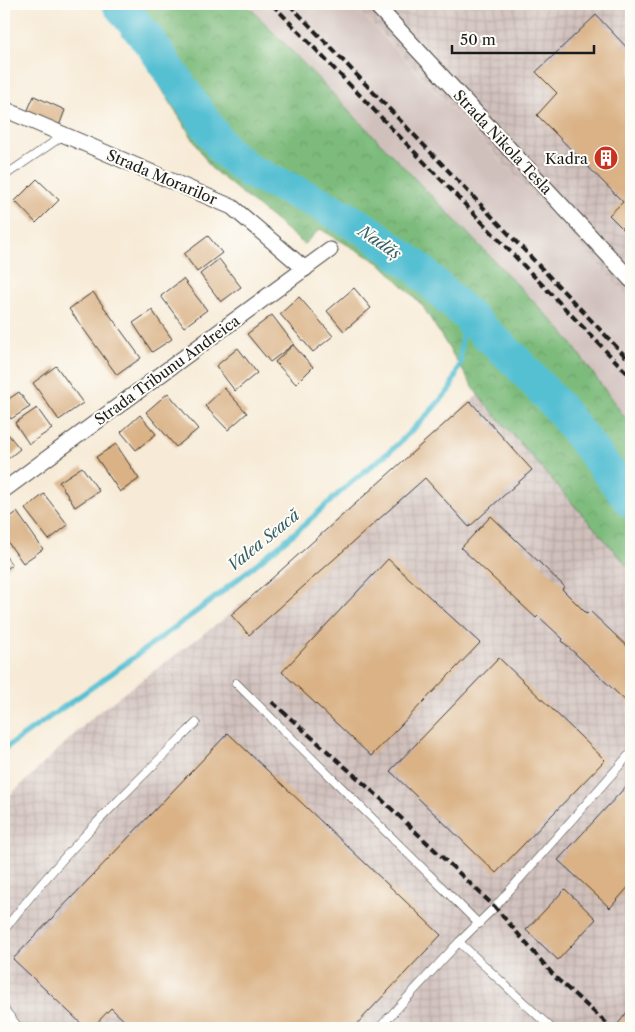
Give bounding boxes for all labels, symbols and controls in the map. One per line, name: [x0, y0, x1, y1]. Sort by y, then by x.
scale bar: [452, 22, 595, 54]
text: 50 m: [460, 30, 496, 49]
street label: Strada Nikola Tesla: [450, 86, 556, 198]
street label: Strada Morarilor: [104, 145, 221, 209]
building icon: Kadra: [593, 145, 619, 171]
place label: Kadra: [545, 149, 588, 168]
water label: Nadăș: [353, 219, 405, 264]
street label: Strada Tribunu Andreica: [91, 311, 243, 429]
water label: Valea Seacă: [223, 504, 304, 575]

